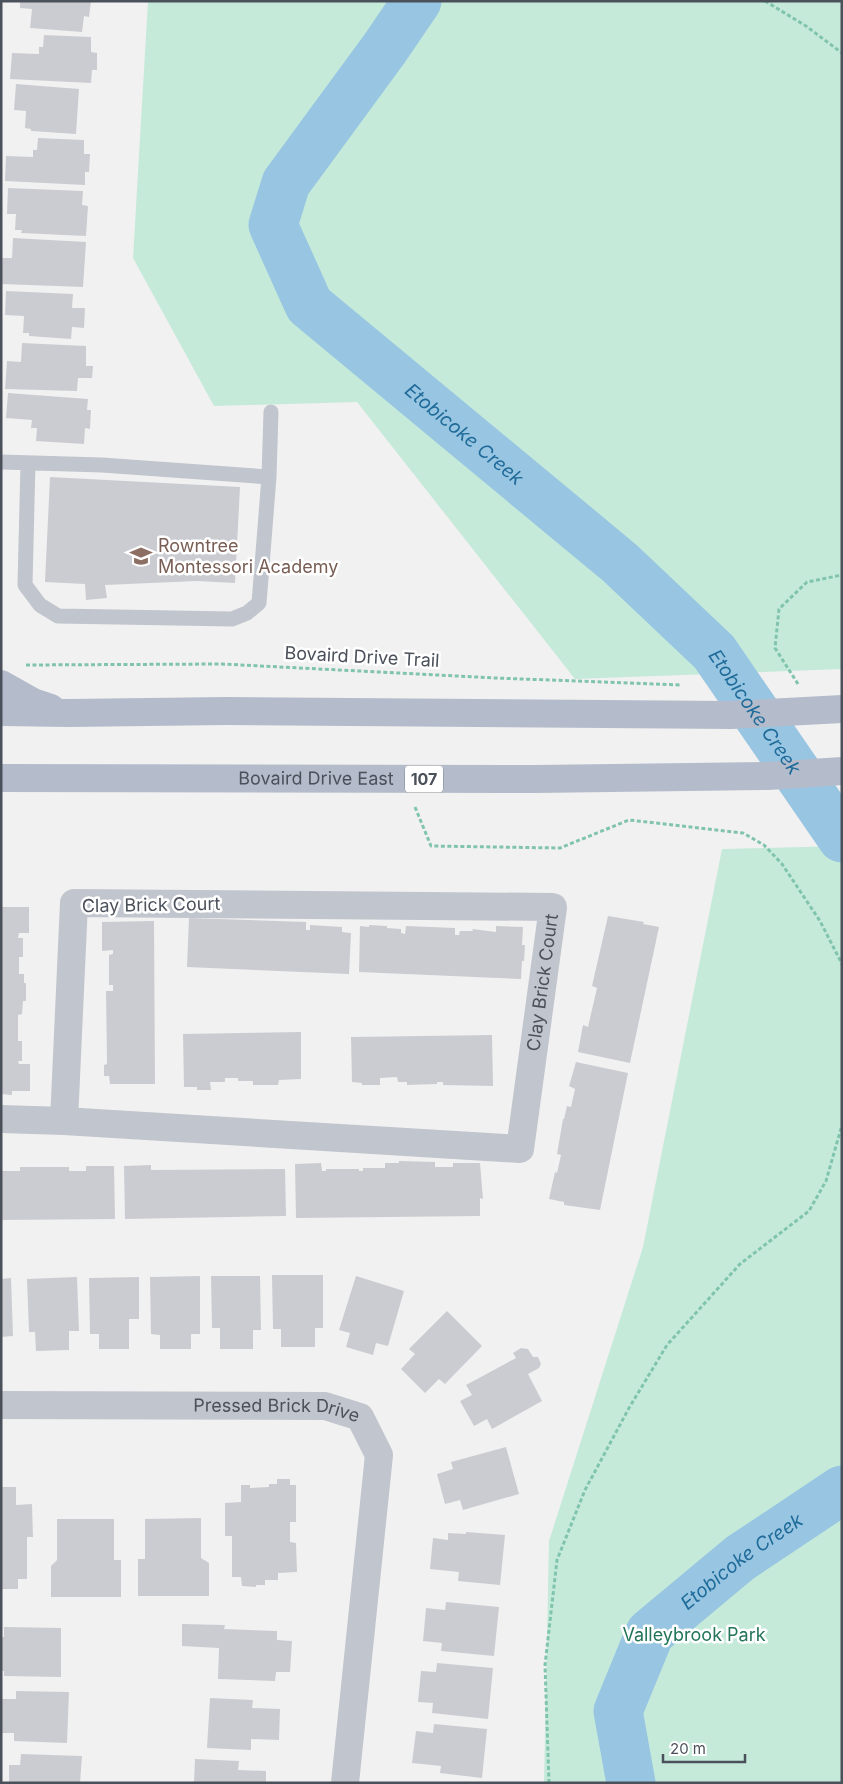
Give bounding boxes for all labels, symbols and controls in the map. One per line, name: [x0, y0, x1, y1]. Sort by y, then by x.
water label: Etobicoke Creek: [400, 379, 528, 490]
place label: Rowntree Montessori Academy: [158, 535, 338, 577]
school or university icon: Rowntree Montessori Academy: [128, 543, 154, 569]
street label: Bovaird Drive Trail: [284, 642, 440, 671]
water label: Etobicoke Creek: [704, 645, 806, 779]
road number: 107: [405, 766, 443, 792]
street label: Bovaird Drive East: [238, 767, 394, 789]
street label: Clay Brick Court: [82, 893, 221, 916]
street label: Clay Brick Court: [522, 912, 562, 1052]
street label: Pressed Brick Drive: [193, 1395, 362, 1426]
water label: Etobicoke Creek: [676, 1508, 808, 1615]
park label: Valleybrook Park: [622, 1624, 766, 1645]
scale bar: [663, 1732, 746, 1764]
text: 20 m: [670, 1739, 706, 1758]

